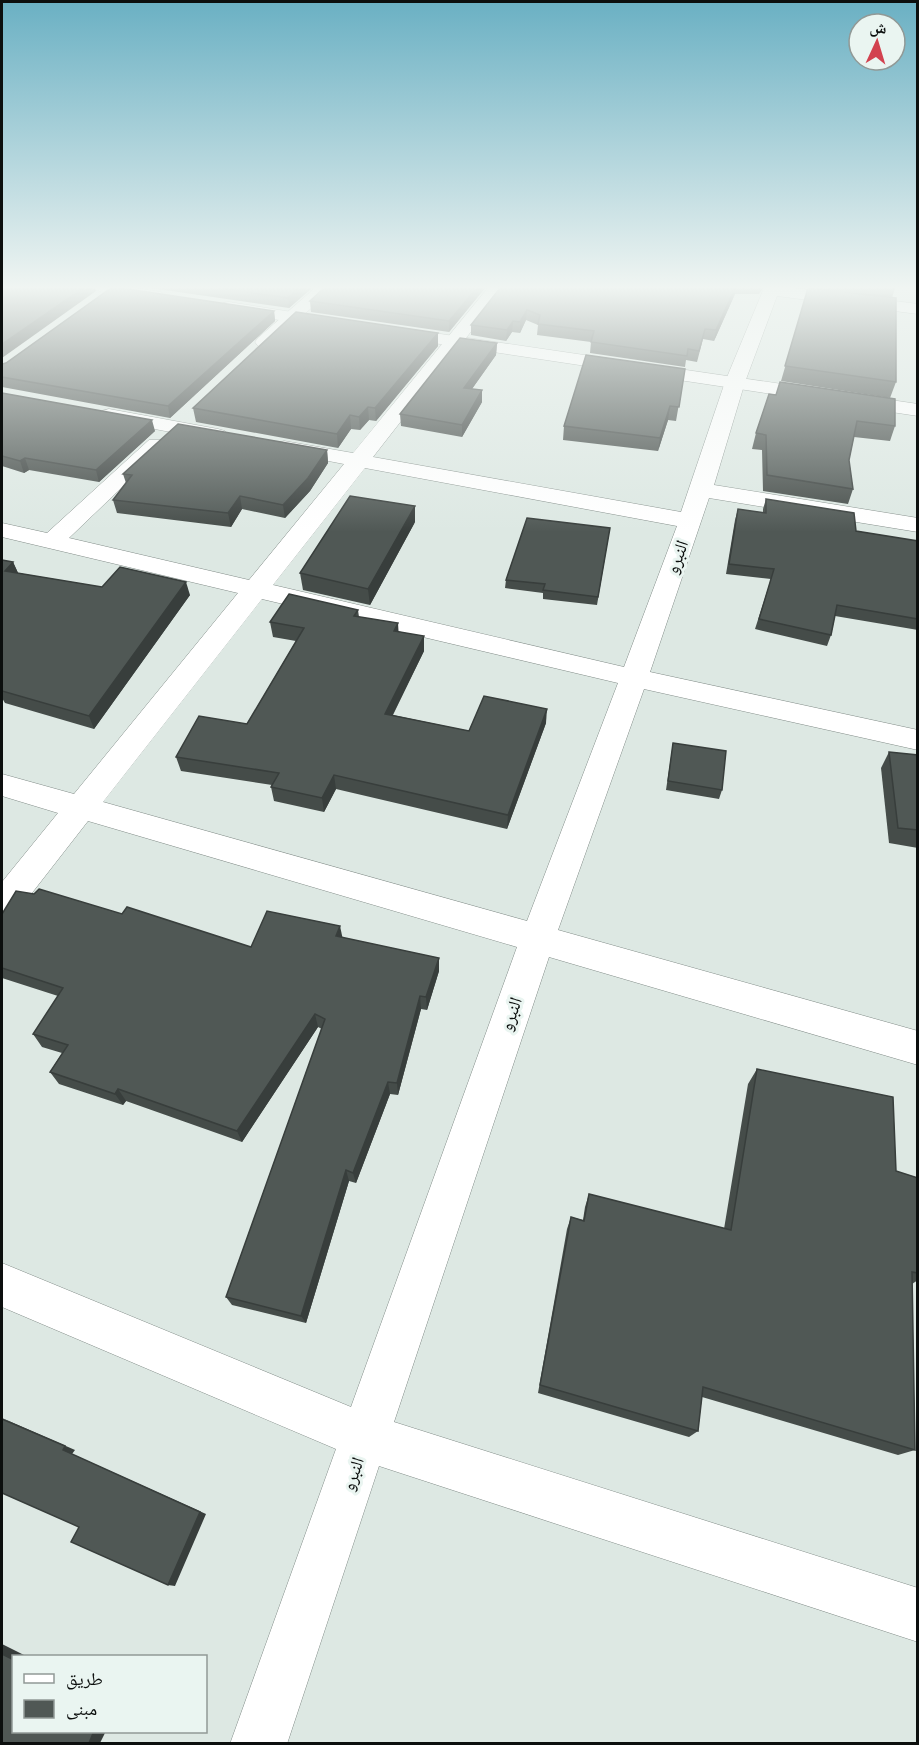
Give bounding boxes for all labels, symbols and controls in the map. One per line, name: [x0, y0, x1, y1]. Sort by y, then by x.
north arrow: [847, 12, 907, 72]
text: ش: [869, 16, 887, 40]
street label: النبرو: [660, 537, 694, 577]
street label: النبرو: [494, 994, 528, 1034]
street label: النبرو: [336, 1454, 370, 1494]
legend: [12, 1655, 207, 1733]
text: طريق: [66, 1667, 103, 1691]
text: مبنى: [66, 1697, 97, 1721]

